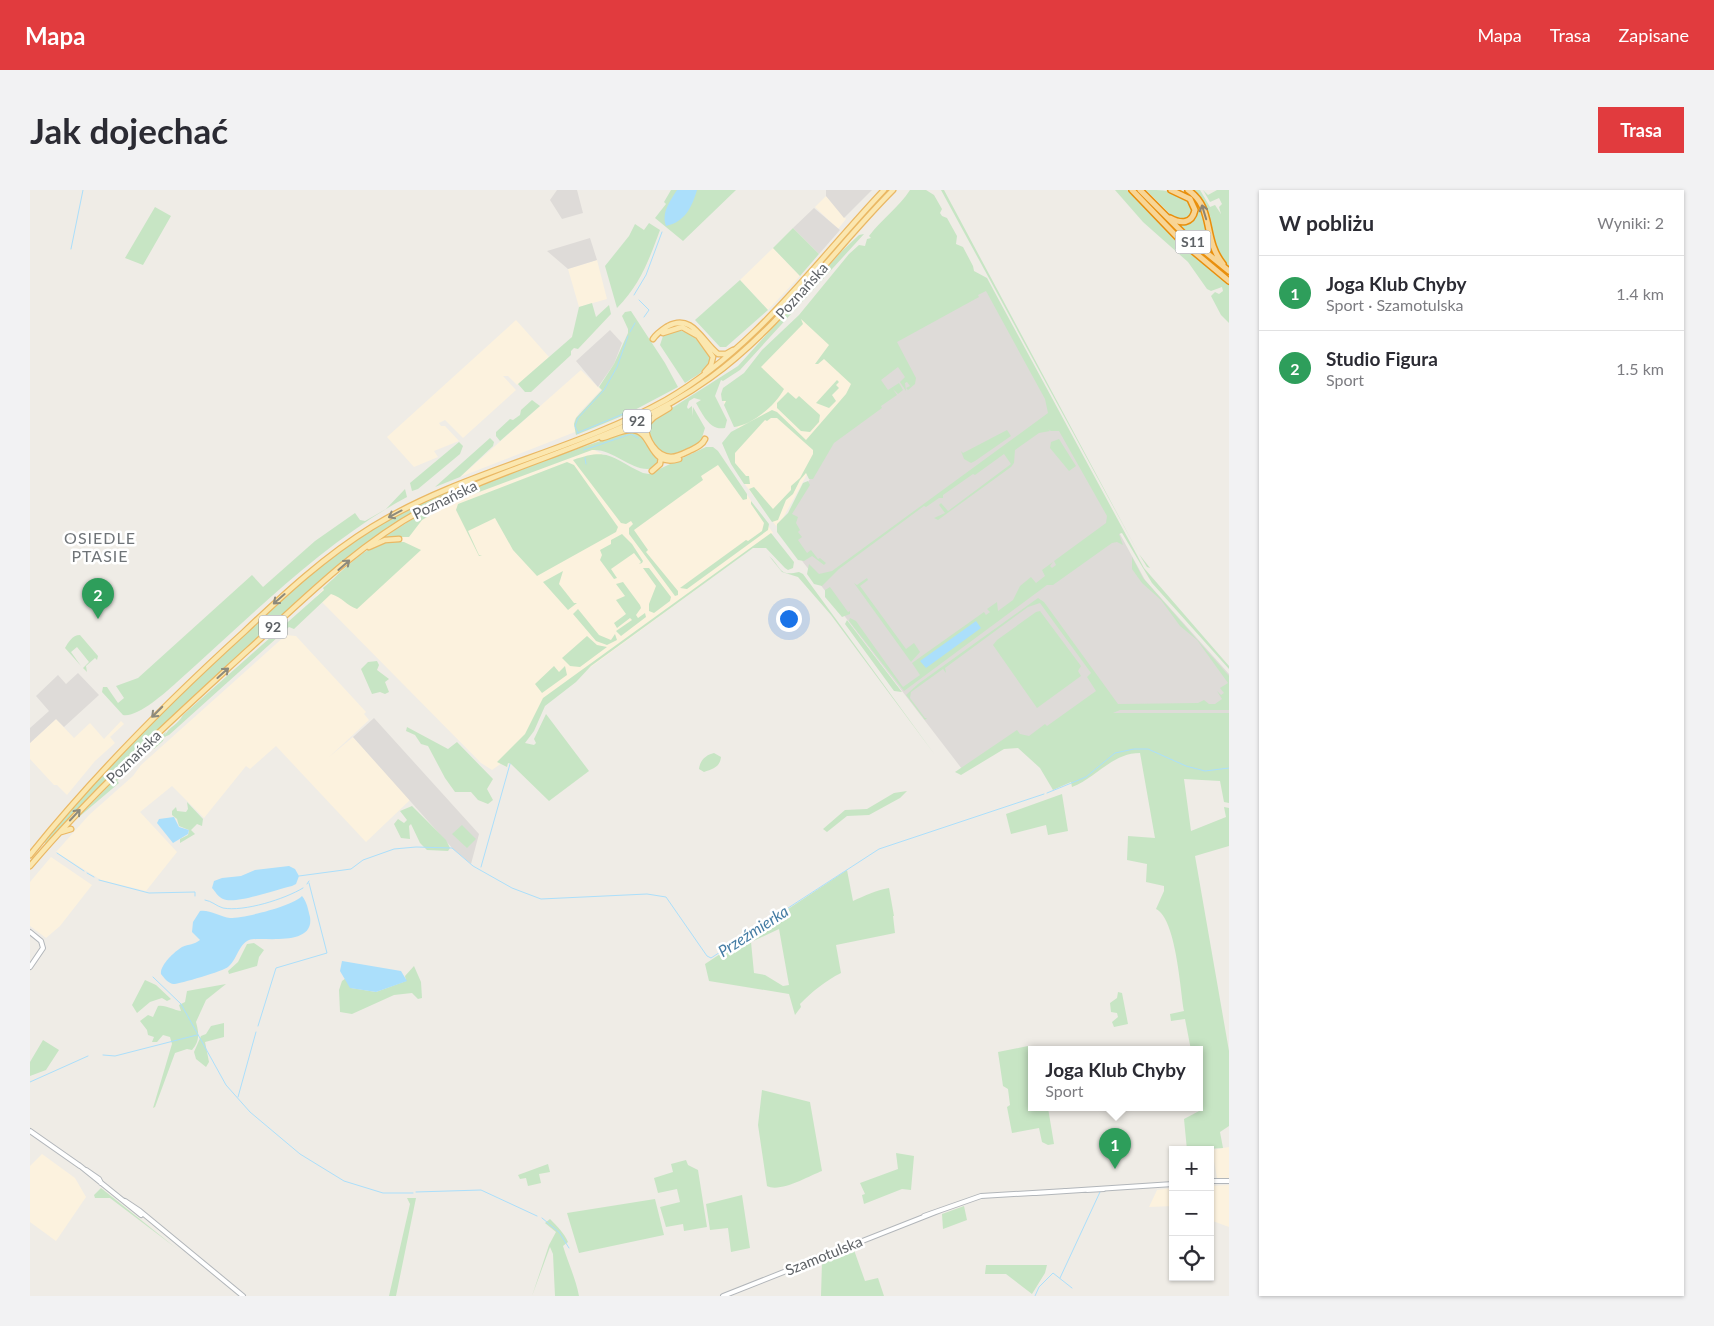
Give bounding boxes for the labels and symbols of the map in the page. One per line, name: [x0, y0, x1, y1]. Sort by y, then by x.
one-way arrow: [1199, 205, 1209, 221]
road number: S11: [1176, 231, 1210, 254]
street label: Poznańska: [771, 258, 831, 322]
road number: 92: [623, 410, 651, 432]
street label: Poznańska: [409, 476, 480, 522]
one-way arrow: [387, 509, 402, 519]
district label: OSIEDLE PTASIE: [64, 528, 136, 565]
one-way arrow: [337, 559, 350, 570]
pin: 2: [82, 578, 114, 619]
one-way arrow: [273, 593, 286, 605]
your location: [776, 606, 802, 632]
road number: 92: [259, 616, 287, 638]
one-way arrow: [217, 667, 229, 679]
one-way arrow: [151, 706, 163, 718]
street label: Poznańska: [102, 726, 165, 787]
one-way arrow: [70, 808, 81, 821]
water label: Przeźmierka: [714, 901, 792, 960]
pin: 1: [1099, 1128, 1131, 1169]
street label: Szamotulska: [782, 1231, 865, 1279]

